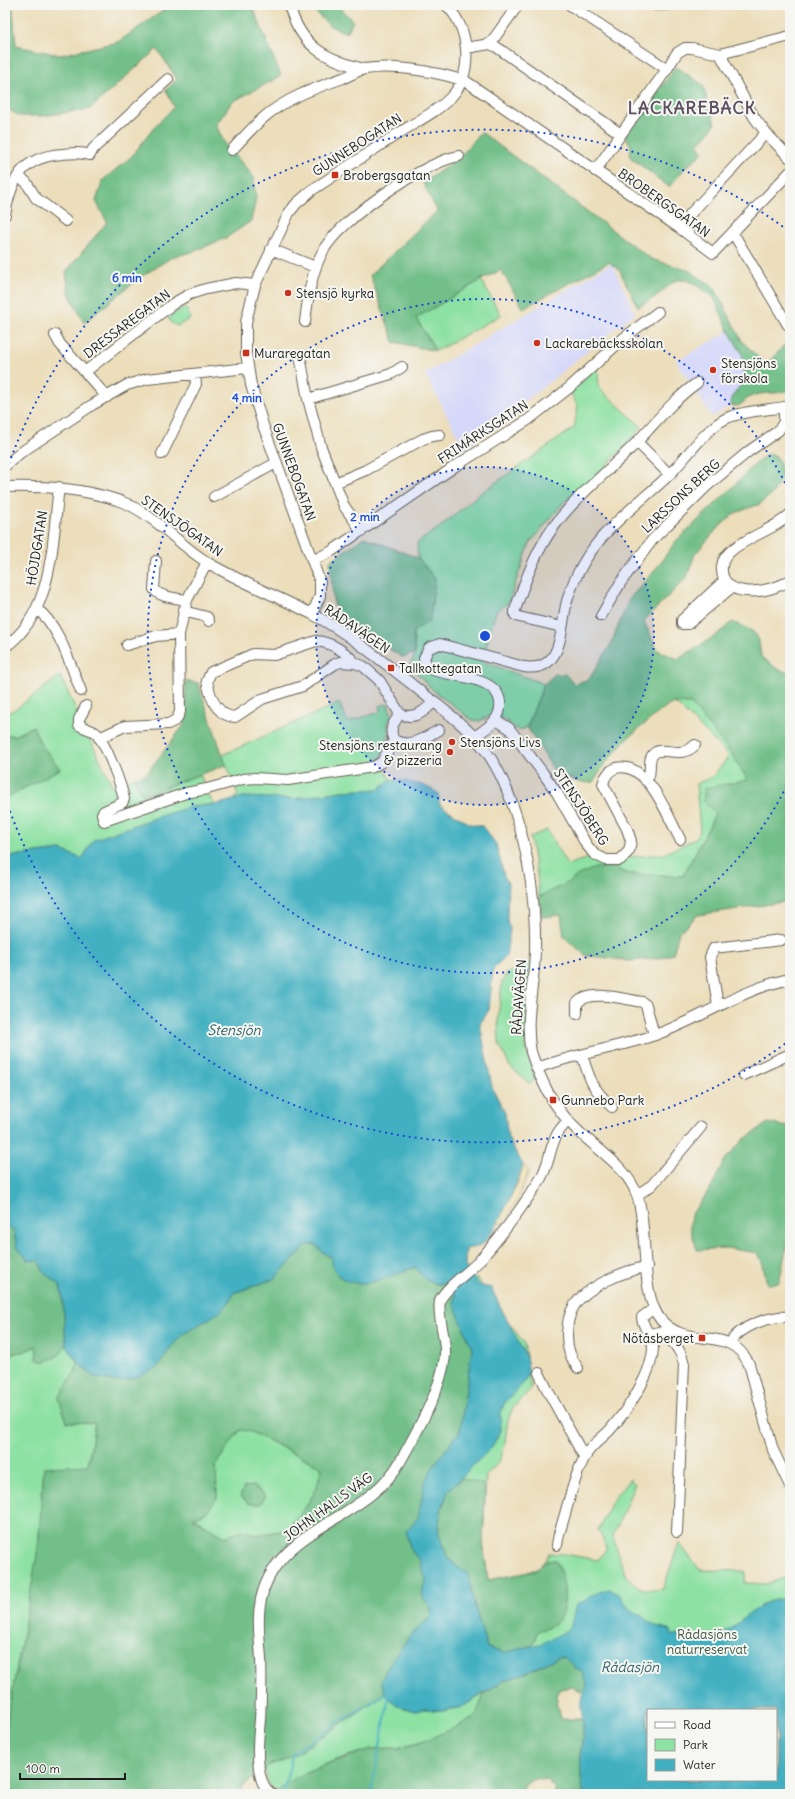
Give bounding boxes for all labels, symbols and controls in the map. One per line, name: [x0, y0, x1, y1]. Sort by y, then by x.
district label: LACKAREBÄCK: [628, 96, 756, 119]
street label: GUNNEBOGATAN: [309, 110, 405, 180]
street label: BROBERGSGATAN: [615, 165, 713, 241]
place label: Brobergsgatan: [343, 167, 431, 184]
marker: Brobergsgatan: [330, 170, 340, 180]
text: 6 min: [112, 270, 142, 285]
place label: Stensjö kyrka: [296, 285, 374, 302]
street label: DRESSAREGATAN: [80, 286, 174, 362]
marker: Stensjö kyrka: [283, 288, 293, 298]
place label: Lackarebäcksskolan: [545, 335, 664, 352]
marker: Lackarebäcksskolan: [532, 338, 542, 348]
place label: Muraregatan: [254, 345, 331, 362]
marker: Muraregatan: [241, 348, 251, 358]
place label: Stensjöns förskola: [721, 355, 776, 387]
marker: Stensjöns förskola: [708, 365, 718, 375]
text: 4 min: [232, 390, 262, 405]
street label: FRIMÄRKSGATAN: [434, 396, 531, 468]
street label: GUNNEBOGATAN: [268, 421, 320, 523]
street label: LARSSONS BERG: [638, 455, 724, 537]
street label: STENSJÖGATAN: [138, 491, 227, 560]
street label: HÖJDGATAN: [22, 509, 51, 587]
text: 2 min: [350, 509, 380, 524]
street label: RÅDAVÄGEN: [321, 600, 394, 657]
centre of rings: [478, 629, 492, 643]
place label: Tallkottegatan: [399, 660, 482, 677]
marker: Tallkottegatan: [386, 663, 396, 673]
place label: Stensjöns Livs: [460, 734, 541, 751]
place label: Stensjöns restaurang & pizzeria: [319, 737, 442, 769]
marker: Stensjöns Livs: [447, 737, 457, 747]
marker: Stensjöns restaurang & pizzeria: [445, 747, 455, 757]
street label: STENSJÖBERG: [550, 765, 613, 849]
street label: RÅDAVÄGEN: [507, 958, 530, 1035]
water label: Stensjön: [207, 1021, 262, 1039]
place label: Gunnebo Park: [561, 1092, 645, 1109]
marker: Gunnebo Park: [548, 1095, 558, 1105]
place label: Nötåsberget: [622, 1330, 695, 1347]
marker: Nötåsberget: [697, 1333, 707, 1343]
street label: JOHN HALLS VÄG: [280, 1468, 376, 1545]
park label: Rådasjöns naturreservat: [667, 1626, 748, 1658]
water label: Rådasjön: [601, 1658, 660, 1676]
legend: [647, 1709, 777, 1781]
text: Road: [683, 1717, 711, 1732]
text: Park: [683, 1737, 708, 1752]
scale bar: [20, 1755, 125, 1781]
text: Water: [683, 1757, 716, 1772]
text: 100 m: [26, 1761, 60, 1776]

